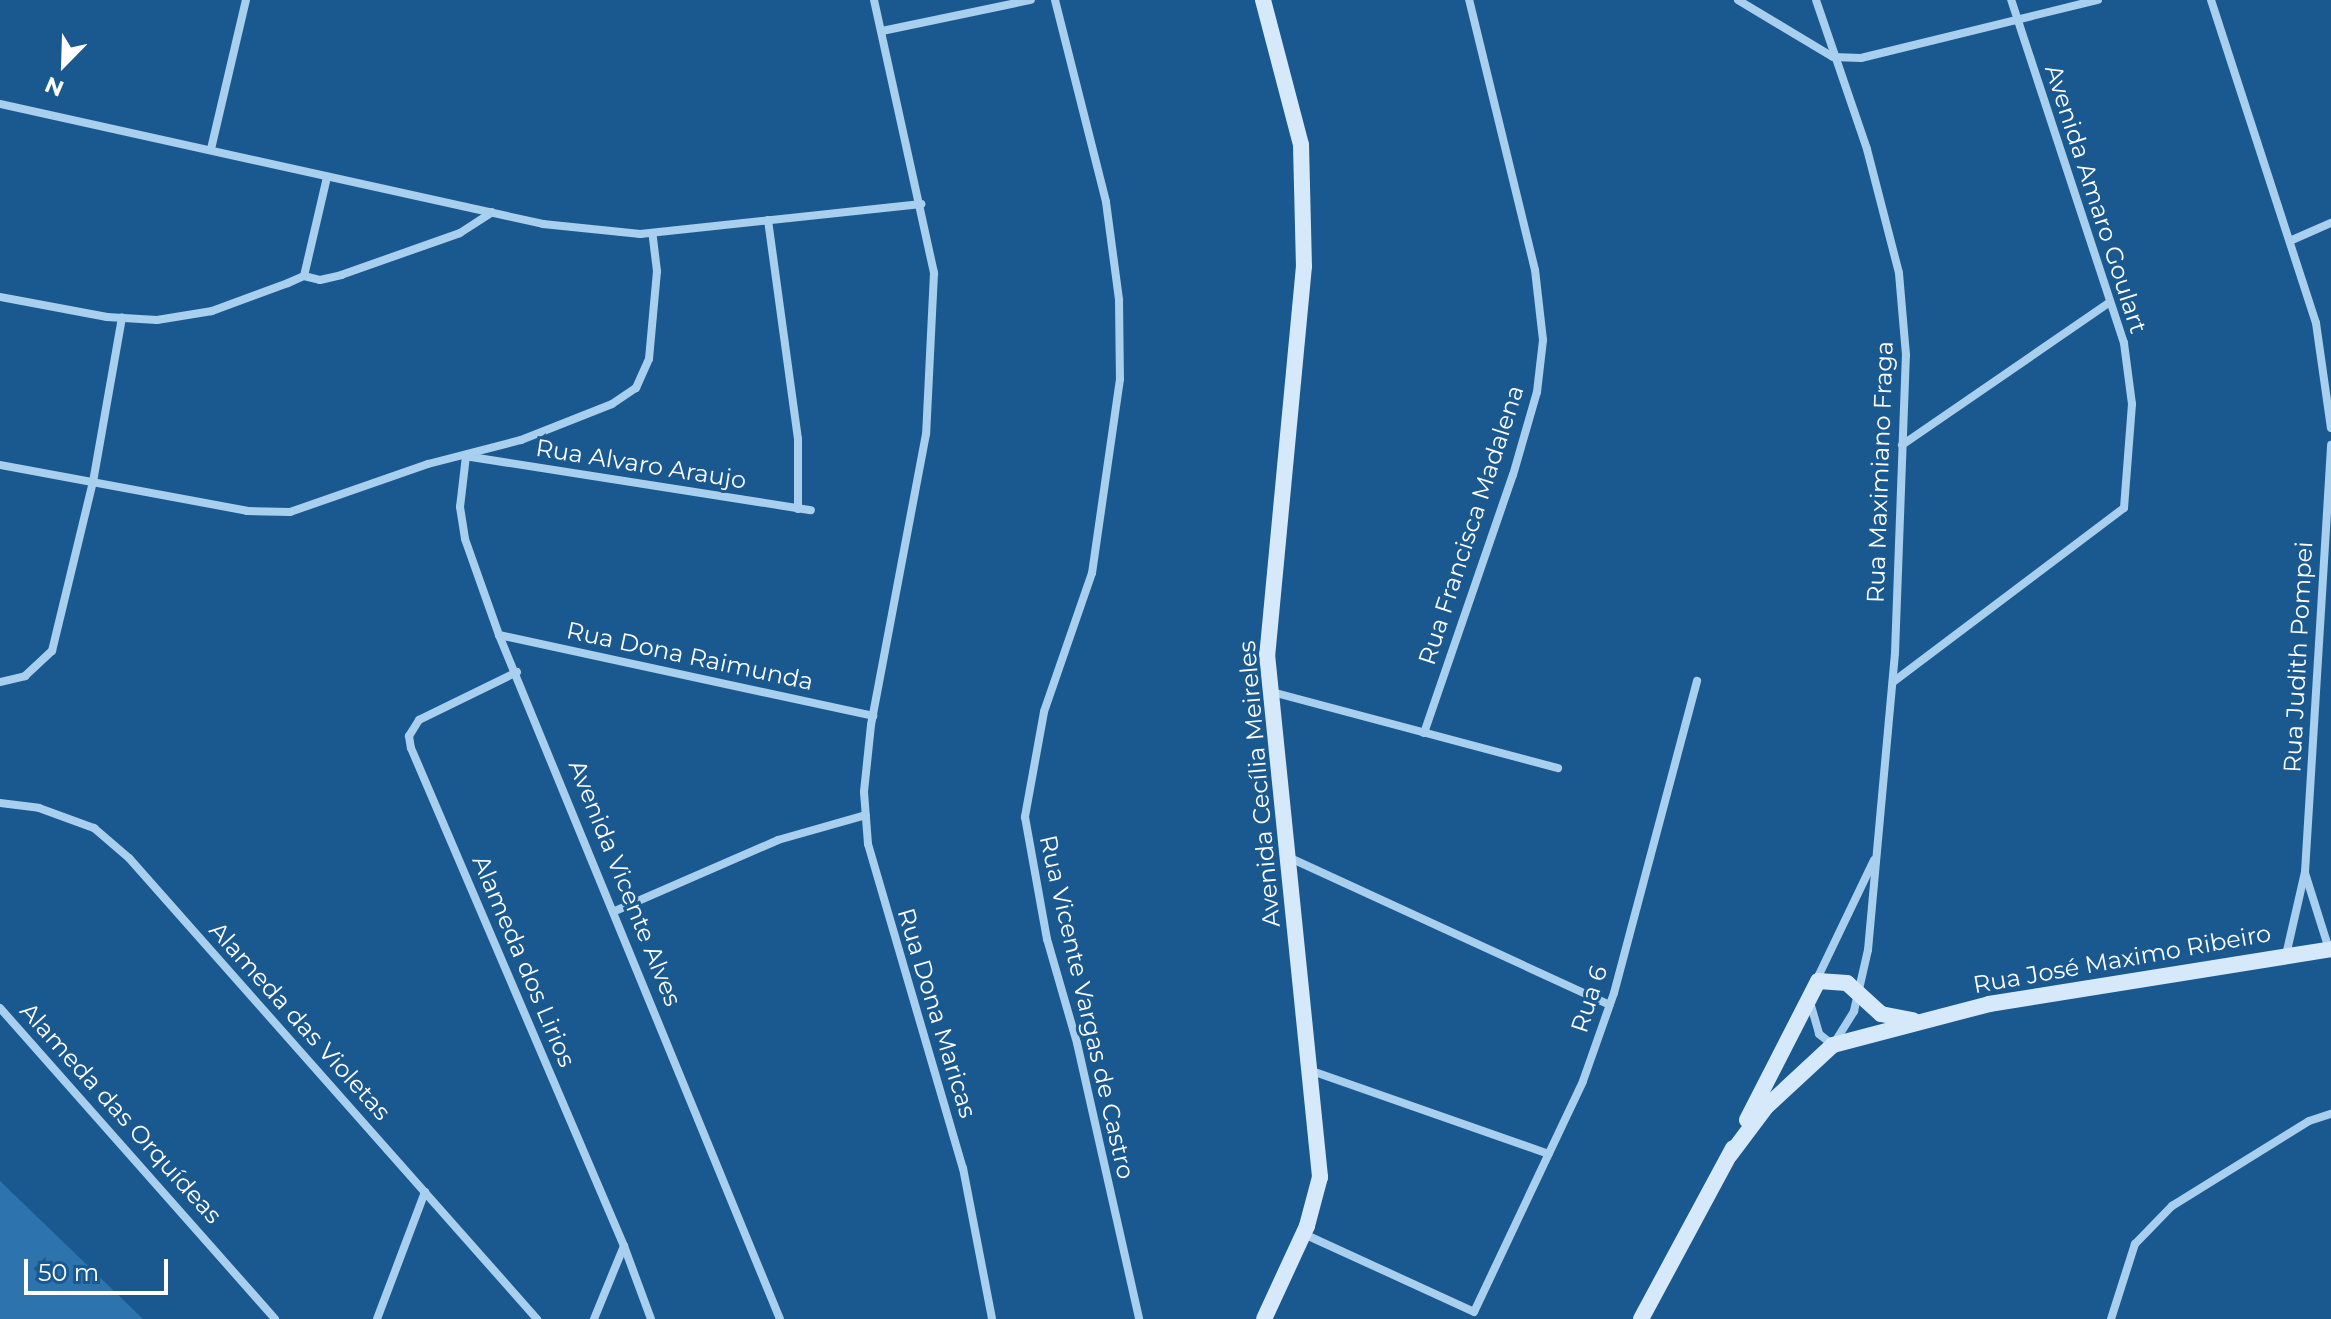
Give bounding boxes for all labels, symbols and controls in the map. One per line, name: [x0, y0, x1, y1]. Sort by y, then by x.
north arrow: [24, 24, 104, 104]
street label: Avenida Amaro Goulart: [2039, 61, 2153, 337]
text: N: [41, 71, 68, 102]
street label: Rua Maximiano Fraga: [1861, 340, 1899, 604]
street label: Rua Francisca Madalena: [1412, 382, 1530, 668]
street label: Rua Alvaro Araujo: [534, 433, 748, 495]
street label: Rua Judith Pompei: [2278, 541, 2318, 773]
street label: Rua Dona Raimunda: [564, 616, 816, 696]
street label: Avenida Cecília Meireles: [1232, 640, 1286, 928]
street label: Avenida Vicente Alves: [562, 756, 688, 1010]
street label: Rua Vicente Vargas de Castro: [1033, 832, 1141, 1182]
street label: Alameda dos Lirios: [466, 851, 582, 1071]
street label: Rua Dona Maricas: [891, 905, 983, 1121]
street label: Alameda das Violetas: [203, 916, 397, 1126]
street label: Rua José Maximo Ribeiro: [1971, 919, 2273, 999]
street label: Rua 6: [1565, 962, 1613, 1036]
street label: Alameda das Orquídeas: [14, 997, 228, 1229]
scale bar: [28, 1243, 172, 1293]
text: 50 m: [38, 1258, 99, 1287]

